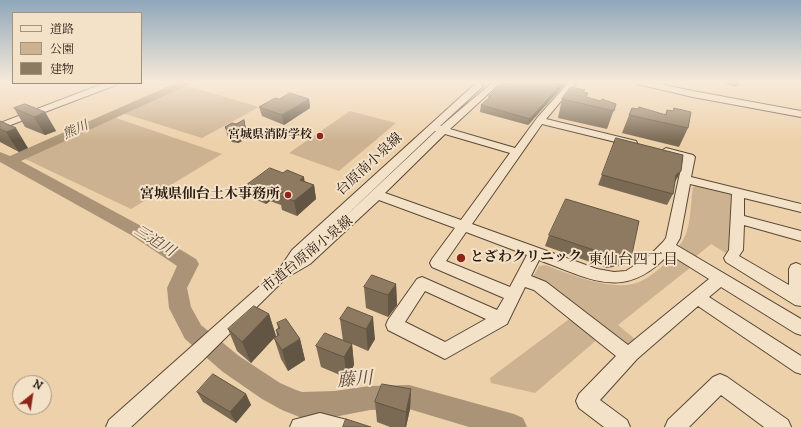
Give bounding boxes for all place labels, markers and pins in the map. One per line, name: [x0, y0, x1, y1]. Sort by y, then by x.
place label: 宮城県消防学校: [228, 129, 312, 143]
marker: 宮城県消防学校: [315, 131, 325, 141]
place label: 宮城県仙台土木事務所: [140, 187, 280, 203]
marker: 宮城県仙台土木事務所: [283, 190, 293, 200]
place label: とざわクリニック: [470, 250, 582, 266]
marker: とざわクリニック: [455, 252, 467, 264]

